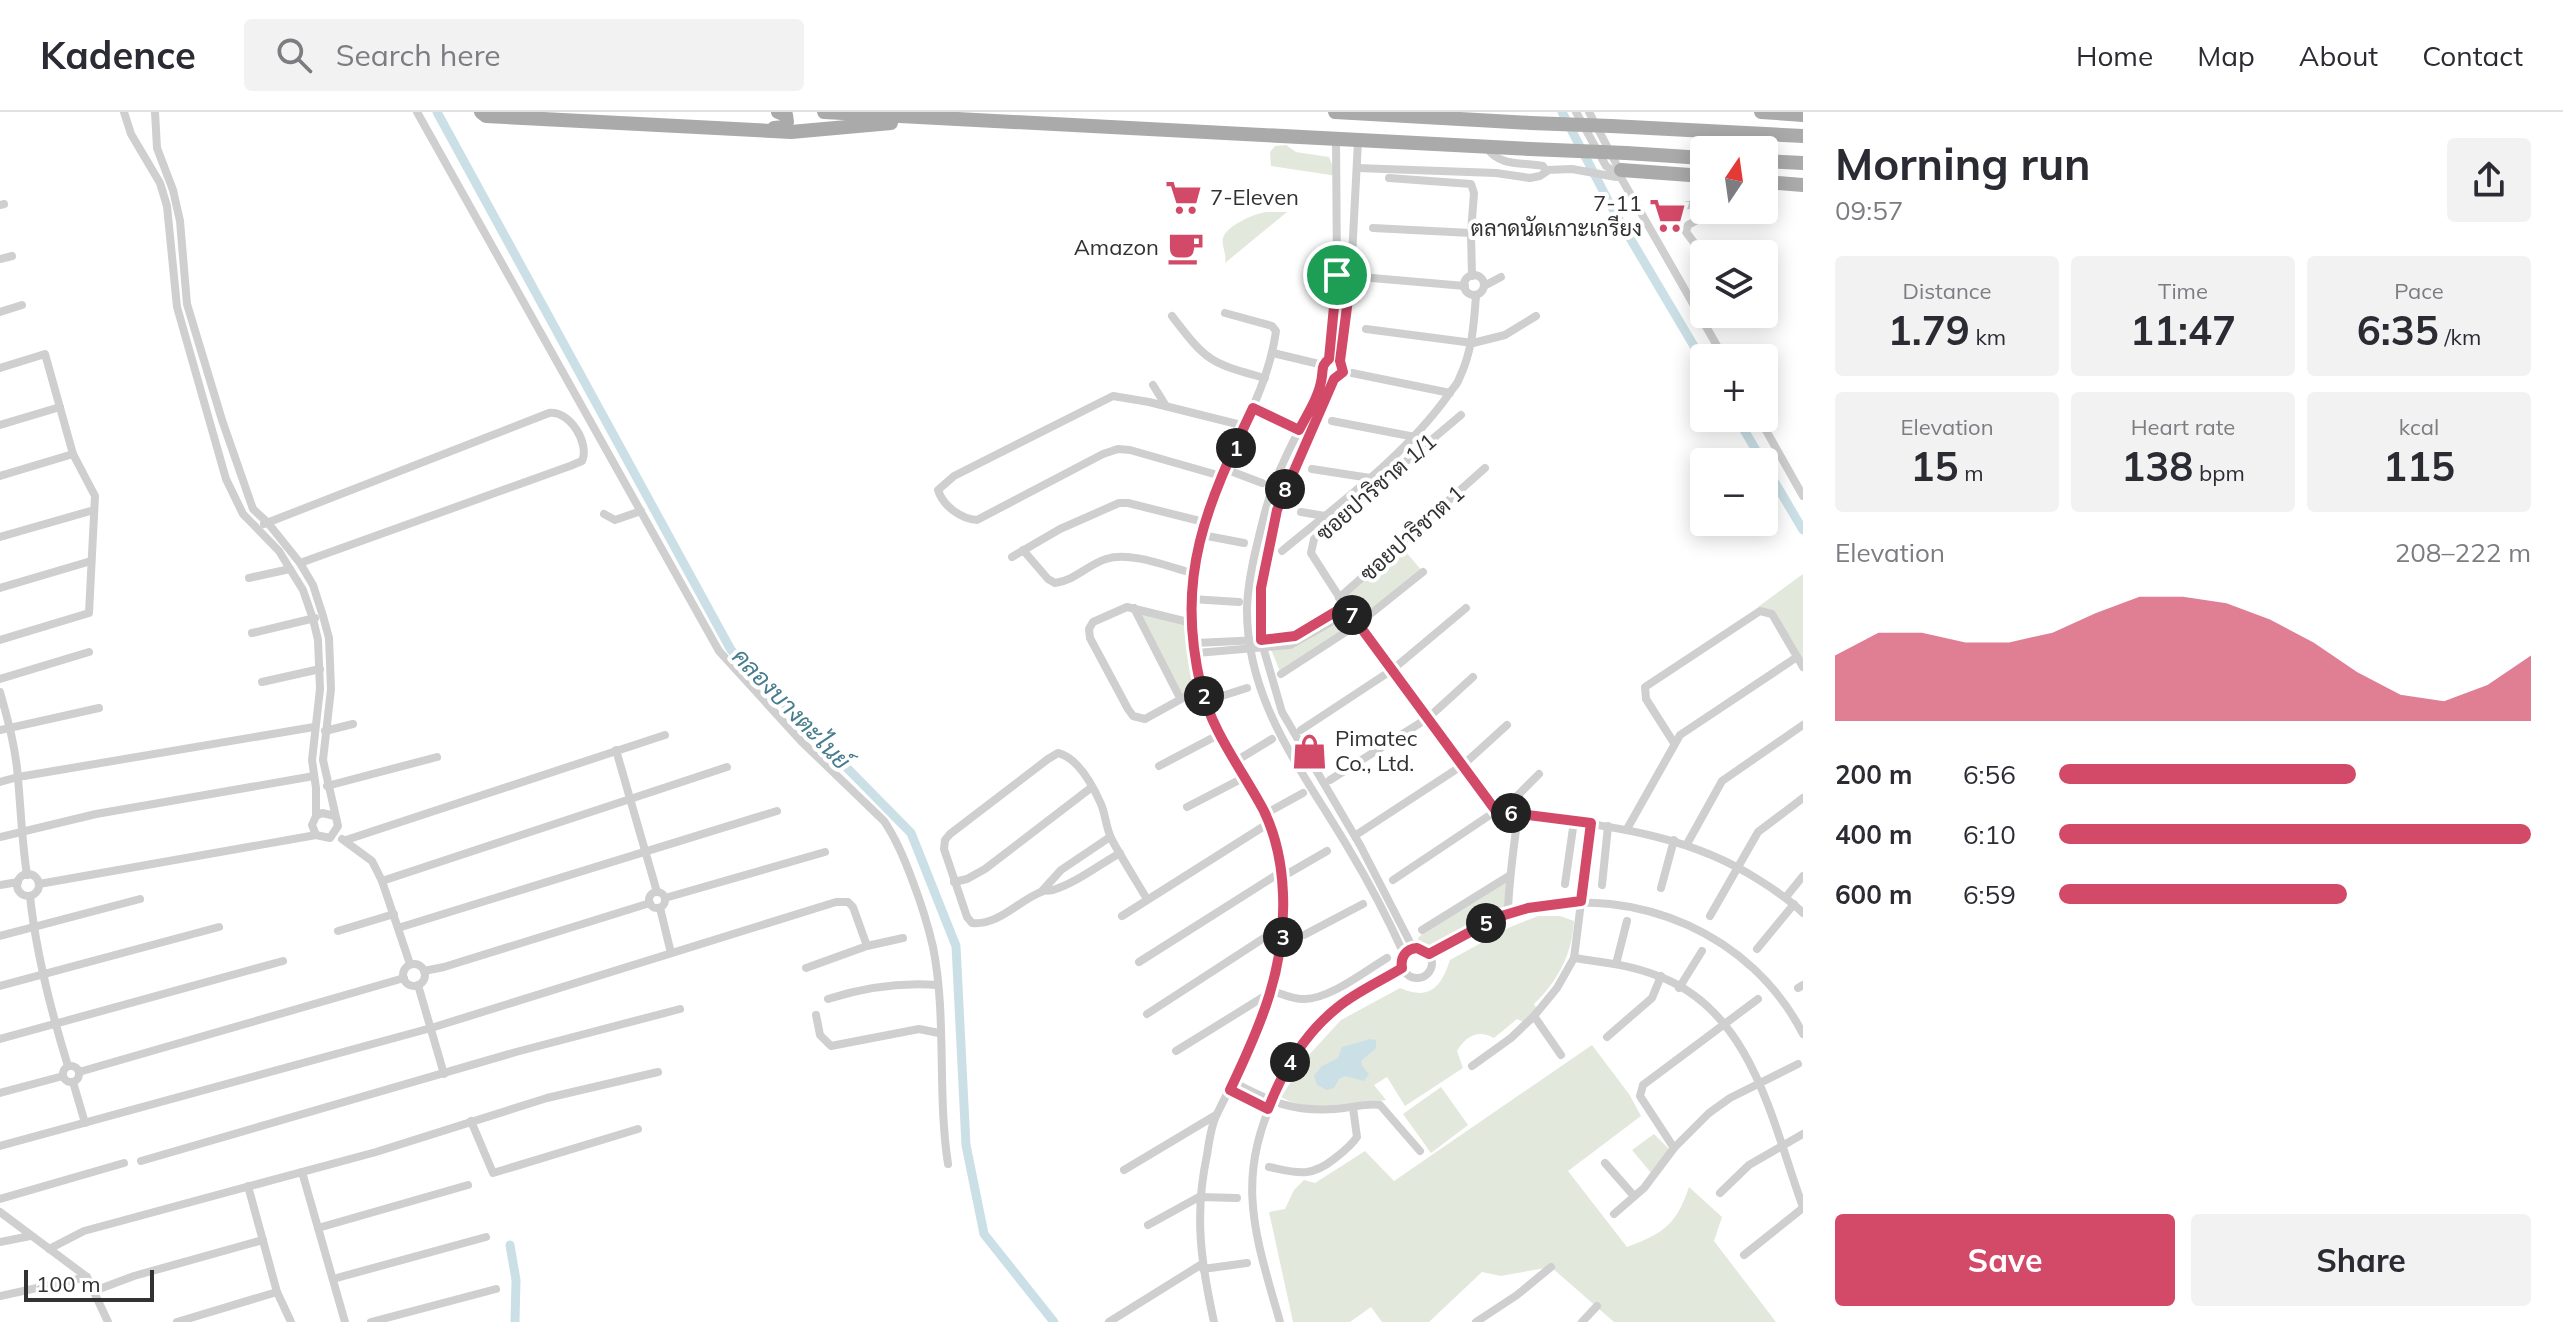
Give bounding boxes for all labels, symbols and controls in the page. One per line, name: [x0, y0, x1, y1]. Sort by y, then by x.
search box: [244, 19, 804, 91]
text: Kadence: [40, 31, 196, 79]
icon: search: [272, 33, 316, 77]
text: Search here: [336, 36, 501, 74]
text: Home: [2076, 38, 2153, 73]
text: Map: [2197, 38, 2255, 73]
text: About: [2299, 38, 2378, 73]
text: Contact: [2422, 38, 2523, 73]
north arrow: [1690, 136, 1778, 224]
map controls: [1690, 136, 1778, 536]
text: Morning run: [1835, 136, 2091, 191]
button: share: [2447, 138, 2531, 222]
supermarket icon: 7-Eleven: [1165, 178, 1203, 216]
place label: 7-Eleven: [1210, 183, 1299, 211]
place label: 7-11 ตลาดนัดเกาะเกรียง: [1471, 189, 1642, 242]
text: 09:57: [1835, 194, 1903, 227]
supermarket icon: 7-11 ตลาดนัดเกาะเกรียง: [1649, 197, 1687, 235]
cafe icon: Amazon: [1166, 228, 1204, 266]
place label: Amazon: [1074, 233, 1159, 261]
button: layers: [1690, 240, 1778, 328]
pin: [1303, 241, 1371, 309]
icon: arrive: [1315, 253, 1359, 297]
text: Distance: [1903, 277, 1991, 305]
text: Time: [2158, 277, 2208, 305]
text: Pace: [2394, 277, 2444, 305]
text: 1.79: [1888, 305, 1970, 355]
text: 11:47: [2130, 305, 2236, 355]
text: 6:35: [2357, 305, 2439, 355]
text: km: [1970, 323, 2006, 351]
text: /km: [2439, 323, 2481, 351]
button: +: [1690, 344, 1778, 432]
text: Elevation: [1900, 413, 1994, 441]
text: Heart rate: [2131, 413, 2235, 441]
text: kcal: [2399, 413, 2439, 441]
pin: 1: [1216, 428, 1256, 468]
street label: ซอยปาริชาต 1/1: [1311, 428, 1441, 546]
text: 1: [1229, 434, 1243, 462]
text: 15: [1910, 441, 1958, 491]
text: 138: [2121, 441, 2193, 491]
text: 115: [2383, 441, 2455, 491]
button: −: [1690, 448, 1778, 536]
text: m: [1958, 459, 1984, 487]
text: bpm: [2193, 459, 2245, 487]
pin: 8: [1265, 469, 1305, 509]
text: 8: [1278, 475, 1292, 503]
street label: ซอยปาริชาต 1: [1354, 479, 1470, 587]
text: Elevation: [1835, 536, 1945, 569]
text: 208–222 m: [2395, 536, 2531, 569]
pin: 7: [1332, 595, 1372, 635]
text: 7: [1345, 601, 1359, 629]
water label: คลองบางตะไนย์: [726, 641, 859, 777]
pin: 2: [1184, 676, 1224, 716]
text: 2: [1197, 682, 1211, 710]
place label: Pimatec Co., Ltd.: [1335, 724, 1418, 777]
shop icon: Pimatec Co., Ltd.: [1290, 732, 1328, 770]
text: 200 m: [1835, 758, 1912, 791]
text: 6:56: [1963, 758, 2016, 791]
pin: 6: [1491, 793, 1531, 833]
text: 6: [1504, 799, 1518, 827]
text: 400 m: [1835, 818, 1912, 851]
text: 6:10: [1963, 818, 2016, 851]
text: 600 m: [1835, 878, 1912, 911]
text: 6:59: [1963, 878, 2016, 911]
pin: 5: [1466, 903, 1506, 943]
text: 5: [1479, 909, 1493, 937]
pin: 3: [1263, 917, 1303, 957]
text: 3: [1276, 923, 1290, 951]
pin: 4: [1270, 1042, 1310, 1082]
text: 4: [1283, 1048, 1297, 1076]
button: Save: [1835, 1214, 2175, 1306]
button: Share: [2191, 1214, 2531, 1306]
scale bar: [24, 1266, 154, 1302]
text: 100 m: [36, 1270, 101, 1298]

